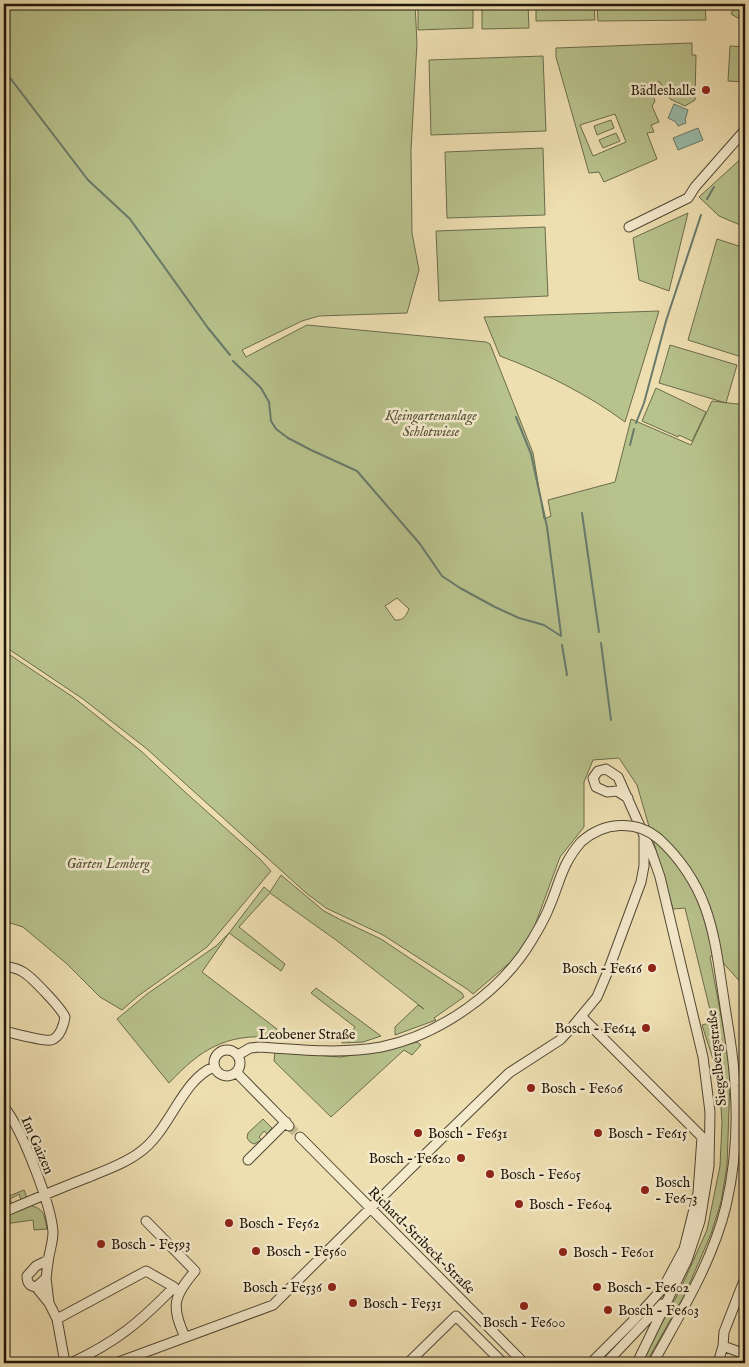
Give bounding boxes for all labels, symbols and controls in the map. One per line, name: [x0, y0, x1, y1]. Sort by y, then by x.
place label: Bädleshalle: [631, 82, 697, 100]
marker: Bädleshalle: [700, 84, 712, 96]
park label: Kleingartenanlage Schlotwiese: [384, 407, 477, 441]
park label: Gärten Lemberg: [67, 855, 150, 874]
place label: Bosch - Fe616: [562, 960, 643, 978]
marker: Bosch - Fe616: [646, 962, 658, 974]
street label: Siegelbergstraße: [703, 1008, 731, 1107]
place label: Bosch - Fe614: [555, 1020, 636, 1038]
marker: Bosch - Fe614: [640, 1022, 652, 1034]
street label: Leobener Straße: [259, 1026, 356, 1044]
place label: Bosch - Fe606: [541, 1080, 624, 1098]
marker: Bosch - Fe606: [525, 1082, 537, 1094]
street label: Im Gaizen: [16, 1114, 58, 1178]
place label: Bosch - Fe631: [428, 1125, 507, 1143]
place label: Bosch - Fe615: [608, 1125, 687, 1143]
marker: Bosch - Fe631: [412, 1127, 424, 1139]
marker: Bosch - Fe615: [592, 1127, 604, 1139]
place label: Bosch - Fe620: [369, 1150, 451, 1168]
marker: Bosch - Fe620: [455, 1152, 467, 1164]
place label: Bosch - Fe605: [500, 1166, 581, 1184]
marker: Bosch - Fe605: [484, 1168, 496, 1180]
place label: Bosch - Fe673: [655, 1174, 697, 1208]
street label: Richard-Stribeck-Straße: [364, 1183, 479, 1299]
marker: Bosch - Fe673: [639, 1184, 651, 1196]
place label: Bosch - Fe604: [529, 1196, 612, 1214]
marker: Bosch - Fe604: [513, 1198, 525, 1210]
place label: Bosch - Fe562: [239, 1215, 320, 1233]
marker: Bosch - Fe562: [223, 1217, 235, 1229]
place label: Bosch - Fe593: [111, 1236, 190, 1254]
marker: Bosch - Fe593: [95, 1238, 107, 1250]
place label: Bosch - Fe560: [266, 1243, 347, 1261]
place label: Bosch - Fe601: [573, 1244, 654, 1262]
marker: Bosch - Fe560: [250, 1245, 262, 1257]
marker: Bosch - Fe601: [557, 1246, 569, 1258]
place label: Bosch - Fe536: [243, 1279, 323, 1297]
place label: Bosch - Fe602: [607, 1279, 690, 1297]
marker: Bosch - Fe536: [326, 1281, 338, 1293]
marker: Bosch - Fe602: [591, 1281, 603, 1293]
place label: Bosch - Fe531: [363, 1295, 442, 1313]
marker: Bosch - Fe531: [347, 1297, 359, 1309]
marker: Bosch - Fe600: [518, 1300, 530, 1312]
place label: Bosch - Fe603: [618, 1302, 699, 1320]
marker: Bosch - Fe603: [602, 1304, 614, 1316]
place label: Bosch - Fe600: [483, 1314, 565, 1332]

